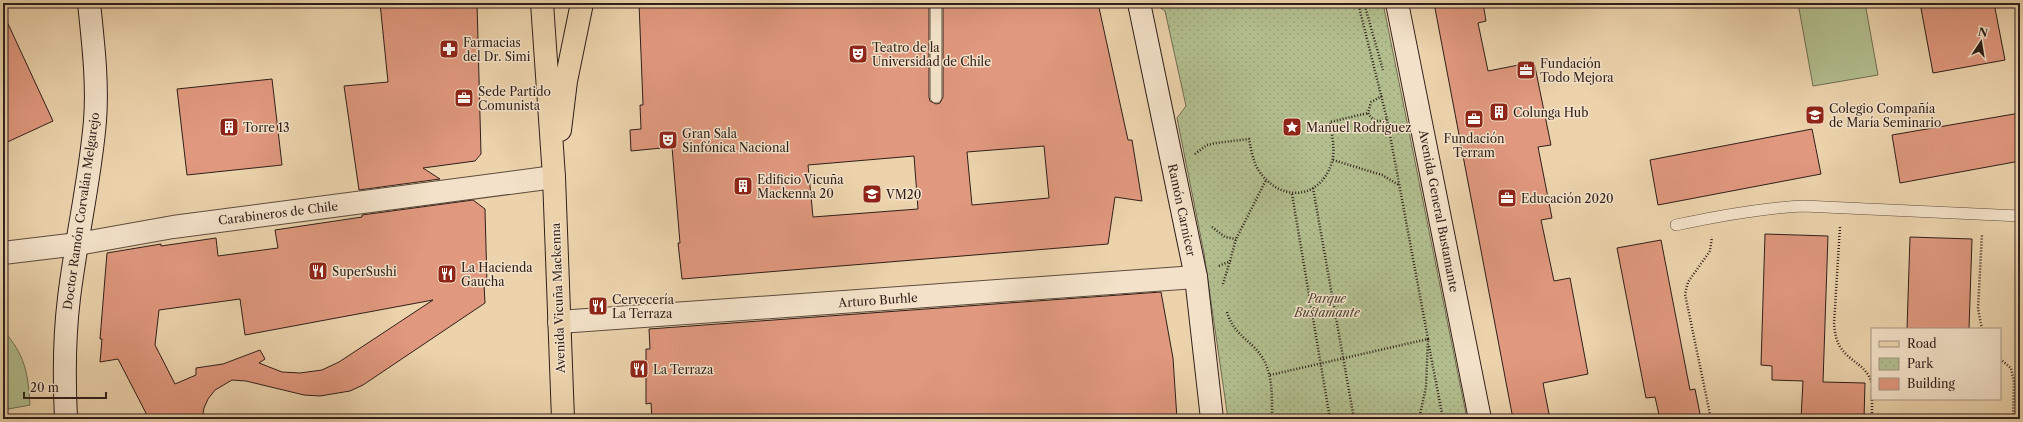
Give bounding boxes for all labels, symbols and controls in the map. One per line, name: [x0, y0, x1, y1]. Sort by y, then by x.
north arrow: [1961, 22, 2001, 62]
text: N: [1977, 24, 1990, 40]
place label: Farmacias del Dr. Simi: [463, 35, 531, 64]
pharmacy icon: Farmacias del Dr. Simi: [438, 38, 460, 60]
place label: Teatro de la Universidad de Chile: [872, 40, 991, 69]
theatre icon: Teatro de la Universidad de Chile: [847, 43, 869, 65]
place label: Fundación Todo Mejora: [1540, 56, 1614, 85]
office icon: Fundación Todo Mejora: [1515, 59, 1537, 81]
place label: Sede Partido Comunista: [478, 84, 551, 113]
office icon: Sede Partido Comunista: [453, 87, 475, 109]
building icon: Colunga Hub: [1488, 101, 1510, 123]
place label: Colegio Compañía de María Seminario: [1829, 101, 1941, 130]
school or university icon: Colegio Compañía de María Seminario: [1804, 104, 1826, 126]
place label: Colunga Hub: [1513, 105, 1588, 120]
office icon: Fundación Terram: [1463, 108, 1485, 130]
street label: Doctor Ramón Corvalán Melgarejo: [60, 111, 102, 311]
building icon: Torre 13: [218, 116, 240, 138]
place icon: Manuel Rodríguez: [1281, 116, 1303, 138]
place label: Torre 13: [243, 120, 290, 135]
place label: Manuel Rodríguez: [1306, 120, 1411, 135]
place label: Gran Sala Sinfónica Nacional: [682, 126, 790, 155]
street label: Avenida General Bustamante: [1416, 128, 1462, 294]
theatre icon: Gran Sala Sinfónica Nacional: [657, 129, 679, 151]
place label: Fundación Terram: [1443, 131, 1505, 160]
street label: Ramón Carnicer: [1165, 162, 1199, 258]
place label: Edificio Vicuña Mackenna 20: [757, 172, 844, 201]
building icon: Edificio Vicuña Mackenna 20: [732, 175, 754, 197]
school or university icon: VM20: [861, 183, 883, 205]
place label: VM20: [885, 187, 921, 202]
office icon: Educación 2020: [1496, 187, 1518, 209]
place label: Educación 2020: [1521, 191, 1614, 206]
street label: Carabineros de Chile: [217, 198, 339, 228]
street label: Avenida Vicuña Mackenna: [548, 222, 568, 374]
restaurant icon: SuperSushi: [307, 260, 329, 282]
place label: La Hacienda Gaucha: [461, 260, 533, 289]
restaurant icon: La Hacienda Gaucha: [436, 263, 458, 285]
place label: SuperSushi: [332, 264, 397, 279]
street label: Arturo Burhle: [837, 290, 919, 310]
park label: Parque Bustamante: [1293, 291, 1361, 320]
place label: Cervecería La Terraza: [612, 292, 675, 321]
restaurant icon: Cervecería La Terraza: [587, 295, 609, 317]
legend: [1871, 328, 2001, 400]
text: Road: [1907, 336, 1937, 351]
text: Park: [1907, 356, 1934, 371]
restaurant icon: La Terraza: [628, 358, 650, 380]
place label: La Terraza: [653, 362, 714, 377]
scale bar: [24, 374, 106, 400]
text: Building: [1907, 376, 1955, 391]
text: 20 m: [30, 380, 59, 395]

